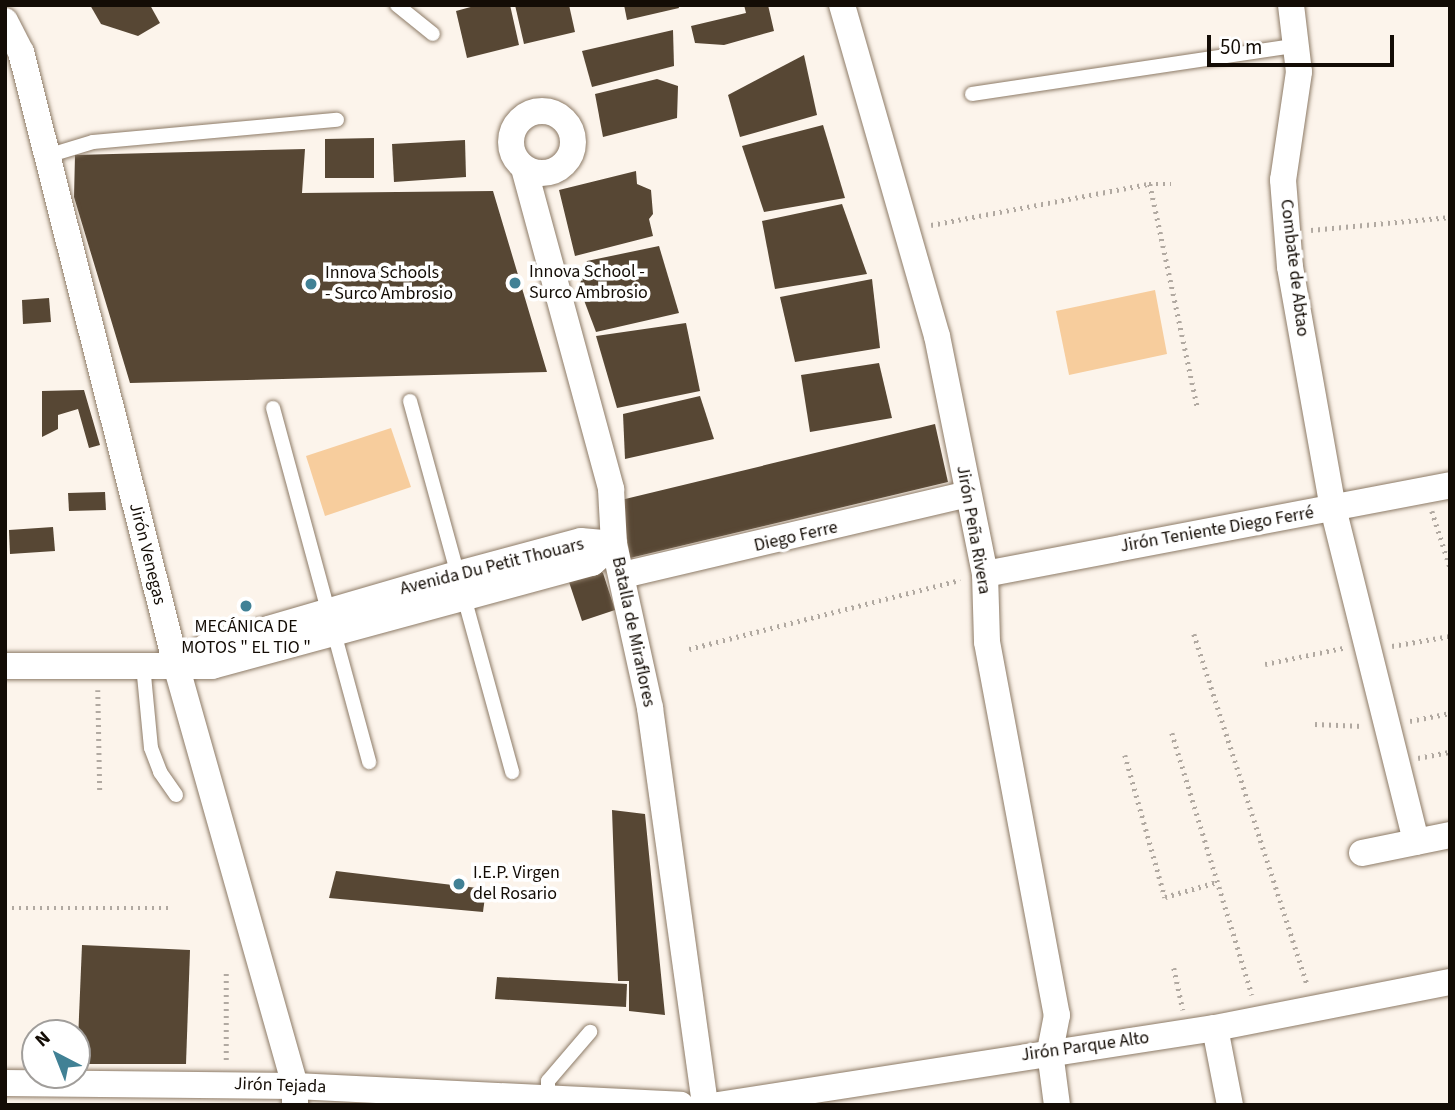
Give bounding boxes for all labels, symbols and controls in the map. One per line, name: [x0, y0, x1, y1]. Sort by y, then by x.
scale bar: [1210, 21, 1397, 65]
text: 50 m: [1220, 32, 1262, 62]
street label: Combate de Abtao: [1275, 198, 1313, 338]
place label: Innova School - Surco Ambrosio: [529, 262, 648, 304]
place label: Innova Schools - Surco Ambrosio: [325, 263, 453, 306]
marker: Innova School - Surco Ambrosio: [507, 275, 523, 291]
marker: Innova Schools - Surco Ambrosio: [303, 276, 319, 292]
street label: Jirón Peña Rivera: [951, 464, 995, 596]
street label: Jirón Venegas: [124, 501, 170, 607]
street label: Jirón Teniente Diego Ferré: [1118, 502, 1316, 558]
street label: Diego Ferre: [752, 517, 840, 557]
street label: Avenida Du Petit Thouars: [398, 534, 586, 600]
street label: Batalla de Miraflores: [607, 555, 659, 709]
marker: MECÁNICA DE MOTOS " EL TIO ": [238, 598, 254, 614]
place label: MECÁNICA DE MOTOS " EL TIO ": [181, 617, 311, 660]
place label: I.E.P. Virgen del Rosario: [473, 863, 560, 906]
marker: I.E.P. Virgen del Rosario: [451, 876, 467, 892]
north arrow: [21, 1019, 91, 1089]
text: N: [29, 1025, 57, 1054]
street label: Jirón Parque Alto: [1020, 1027, 1150, 1067]
street label: Jirón Tejada: [234, 1074, 326, 1098]

